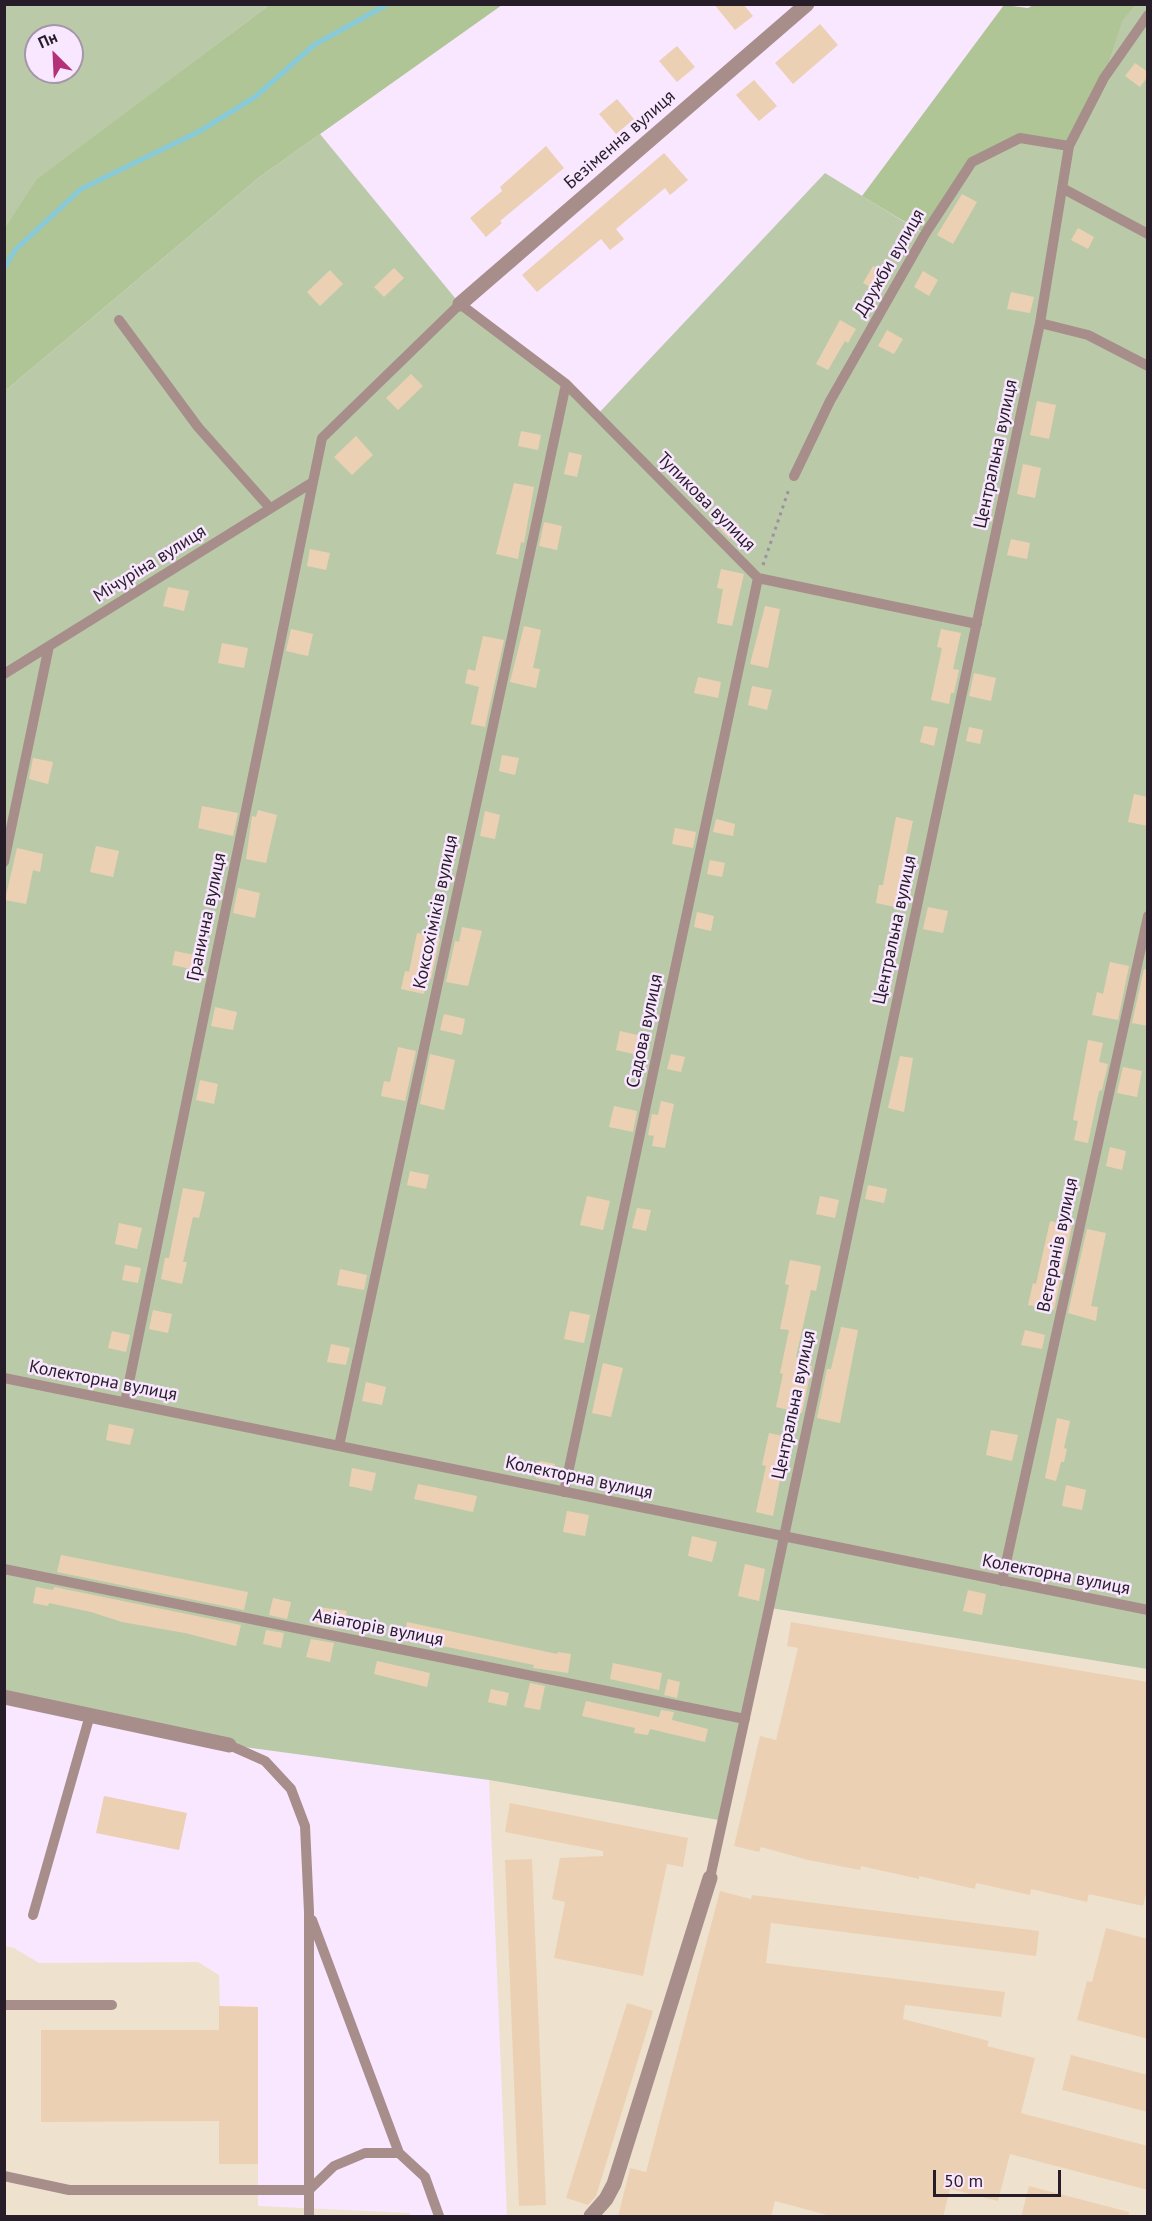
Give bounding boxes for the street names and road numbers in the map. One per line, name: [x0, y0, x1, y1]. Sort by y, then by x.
street label: Безіменна вулиця: [560, 86, 680, 194]
street label: Дружби вулиця: [851, 205, 929, 321]
street label: Центральна вулиця: [970, 377, 1022, 531]
street label: Тупикова вулиця: [652, 448, 760, 556]
street label: Мічуріна вулиця: [90, 521, 210, 607]
street label: Коксохіміків вулиця: [409, 833, 463, 991]
street label: Гранична вулиця: [183, 851, 231, 983]
street label: Центральна вулиця: [869, 853, 921, 1007]
street label: Садова вулиця: [622, 972, 668, 1090]
street label: Ветеранів вулиця: [1033, 1176, 1083, 1314]
street label: Центральна вулиця: [768, 1328, 820, 1482]
street label: Колекторна вулиця: [27, 1356, 179, 1406]
street label: Колекторна вулиця: [503, 1452, 655, 1504]
street label: Колекторна вулиця: [980, 1550, 1132, 1600]
street label: Авіаторів вулиця: [311, 1605, 445, 1651]

